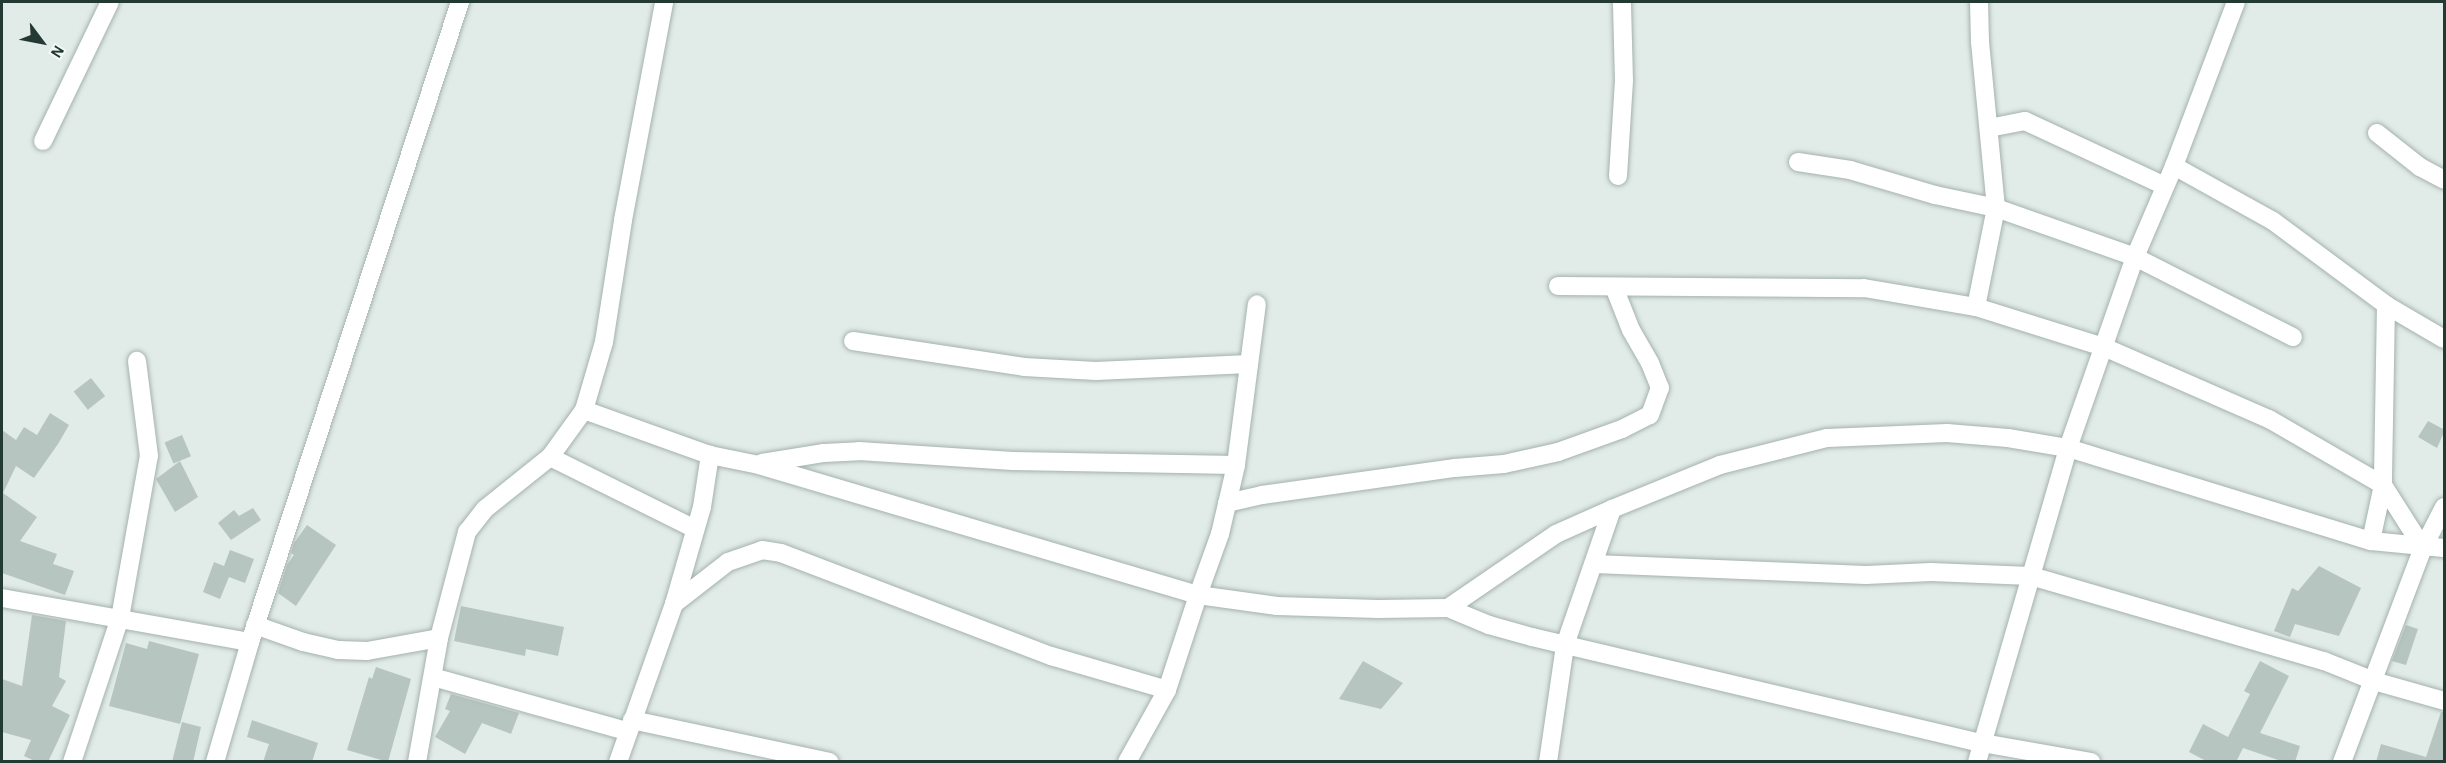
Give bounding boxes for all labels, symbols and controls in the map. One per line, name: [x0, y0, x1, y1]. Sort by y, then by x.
north arrow: [12, 12, 72, 72]
text: N: [48, 43, 67, 60]

